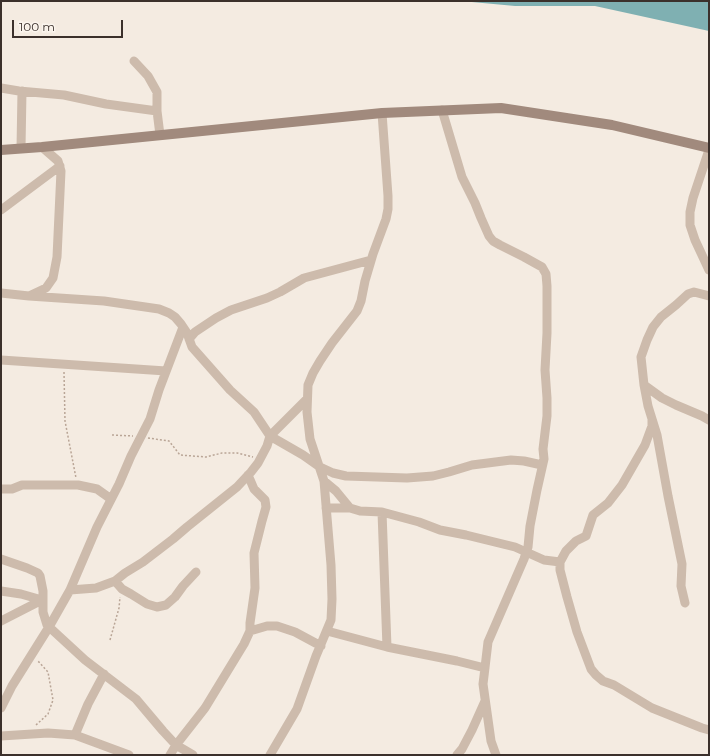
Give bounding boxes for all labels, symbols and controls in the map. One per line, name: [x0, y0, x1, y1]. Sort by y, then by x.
scale bar: [14, 12, 125, 38]
text: 100 m: [19, 19, 55, 34]

